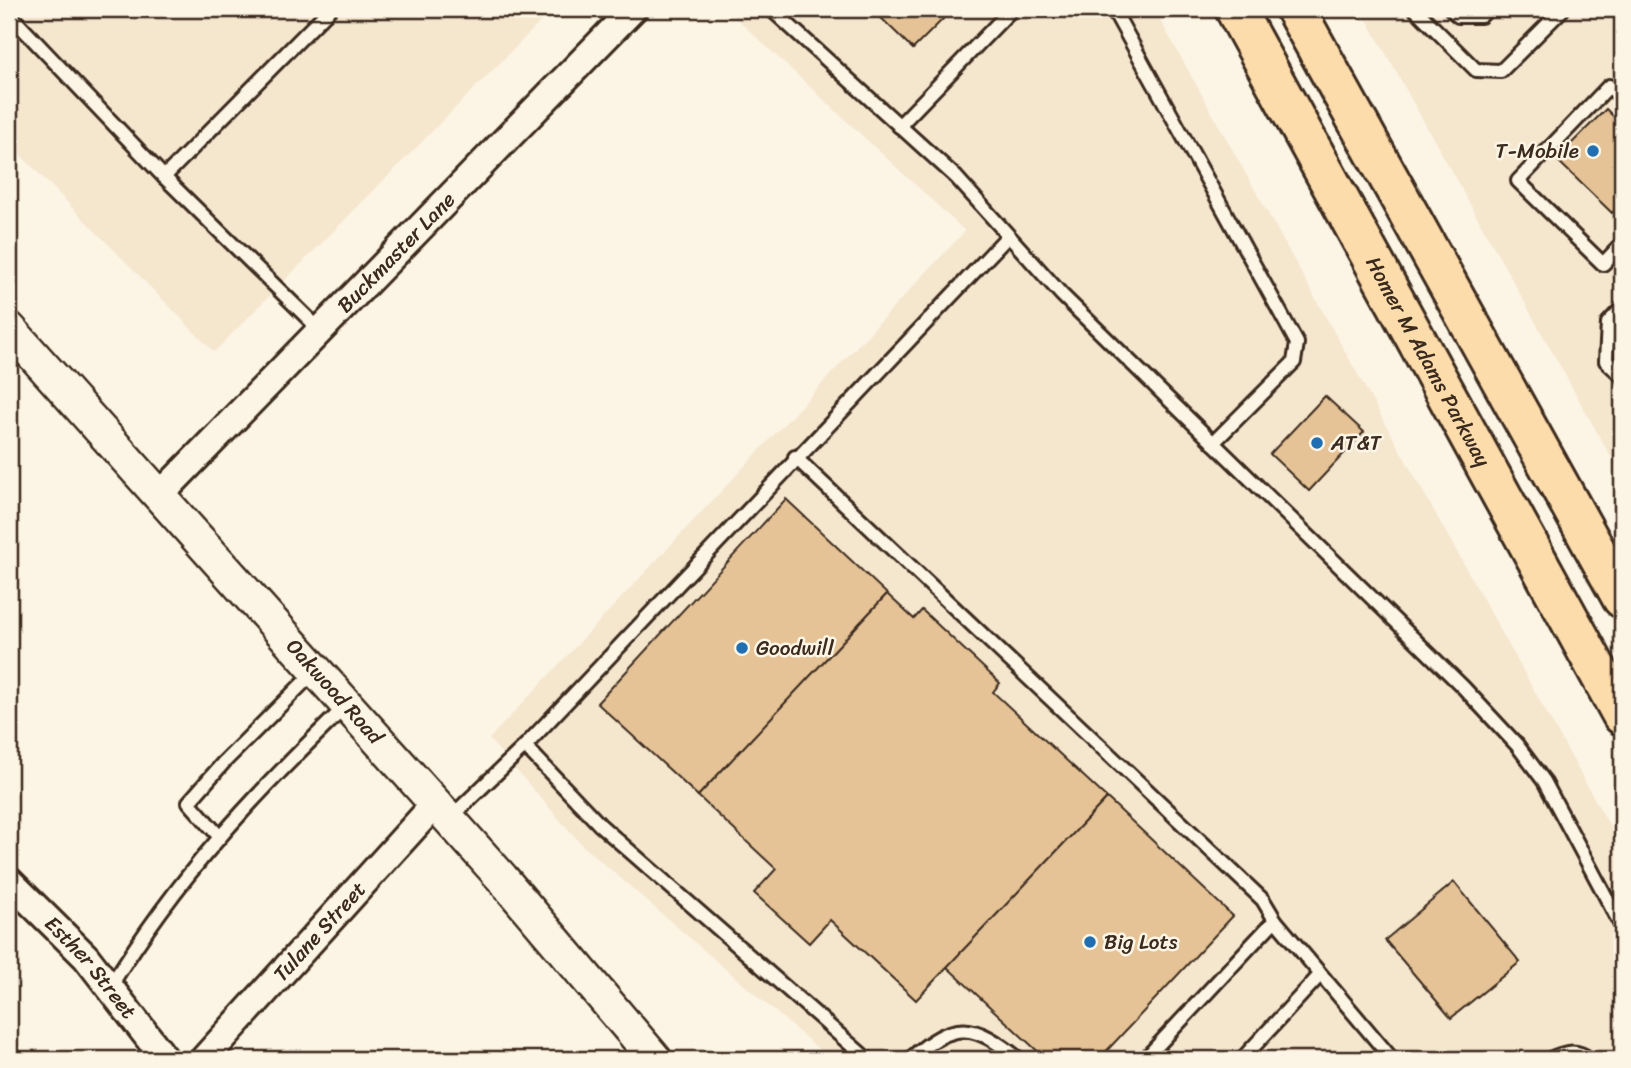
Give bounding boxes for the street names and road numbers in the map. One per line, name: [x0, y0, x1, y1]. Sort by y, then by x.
street label: Buckmaster Lane: [327, 182, 465, 322]
street label: Homer M Adams Parkway: [1355, 249, 1502, 474]
street label: Oakwood Road: [276, 629, 394, 755]
street label: Tulane Street: [263, 872, 376, 991]
street label: Esther Street: [35, 906, 147, 1028]

